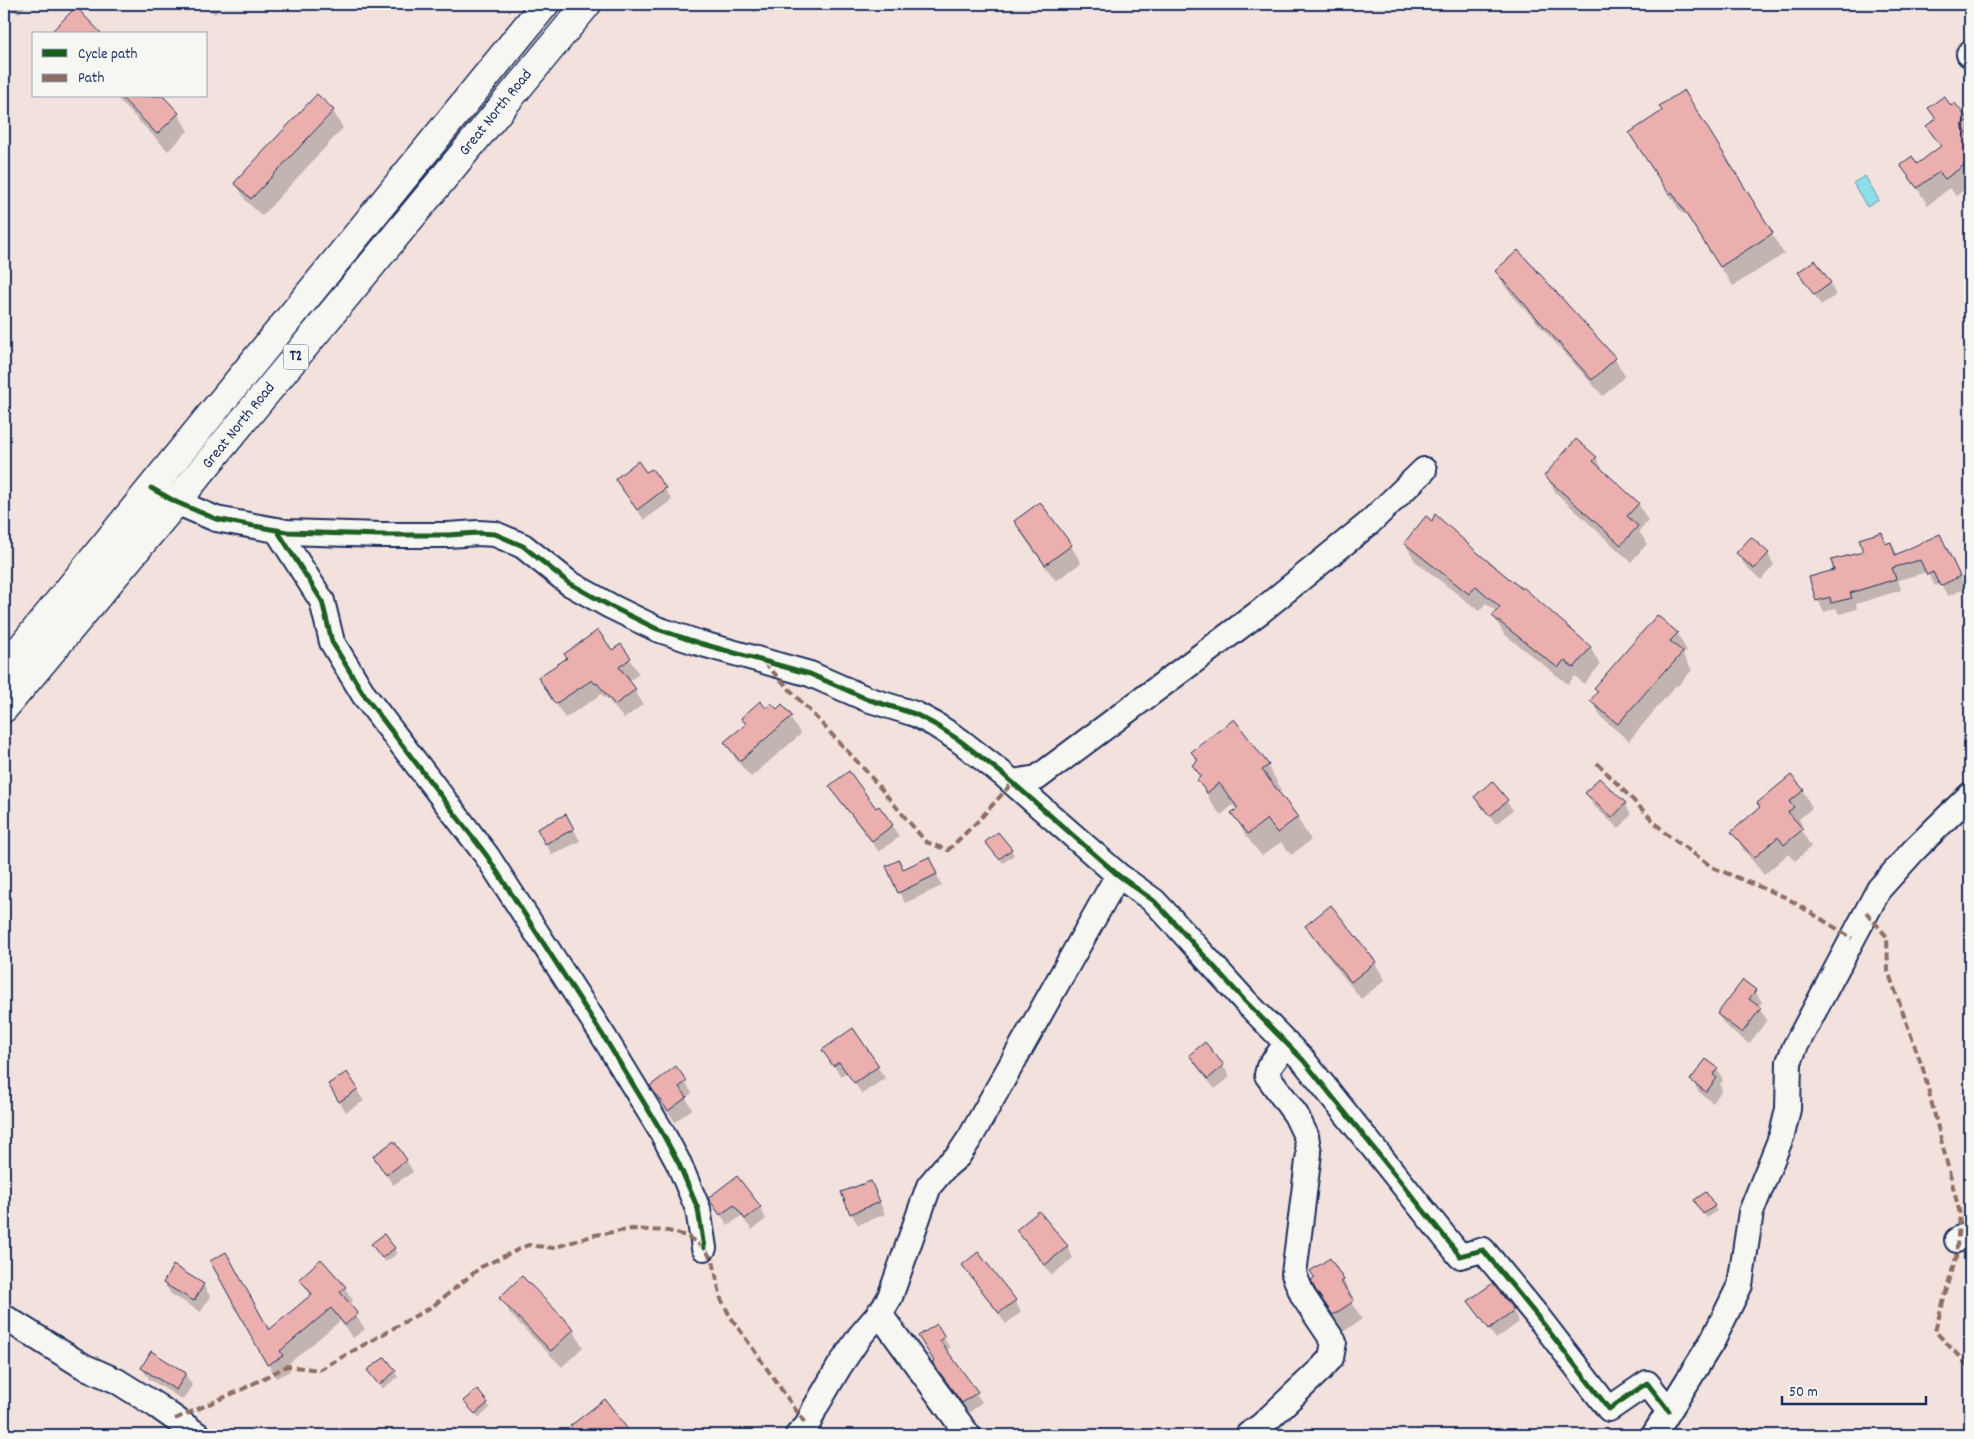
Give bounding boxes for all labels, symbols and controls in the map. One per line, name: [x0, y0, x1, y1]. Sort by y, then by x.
legend: [32, 32, 208, 98]
text: Cycle path: [78, 44, 138, 66]
street label: Great North Road: [454, 65, 538, 161]
text: Path: [78, 68, 104, 90]
road number: T2: [284, 344, 308, 370]
street label: Great North Road: [197, 378, 281, 474]
scale bar: [1782, 1374, 1925, 1406]
text: 50 m: [1789, 1382, 1818, 1404]

